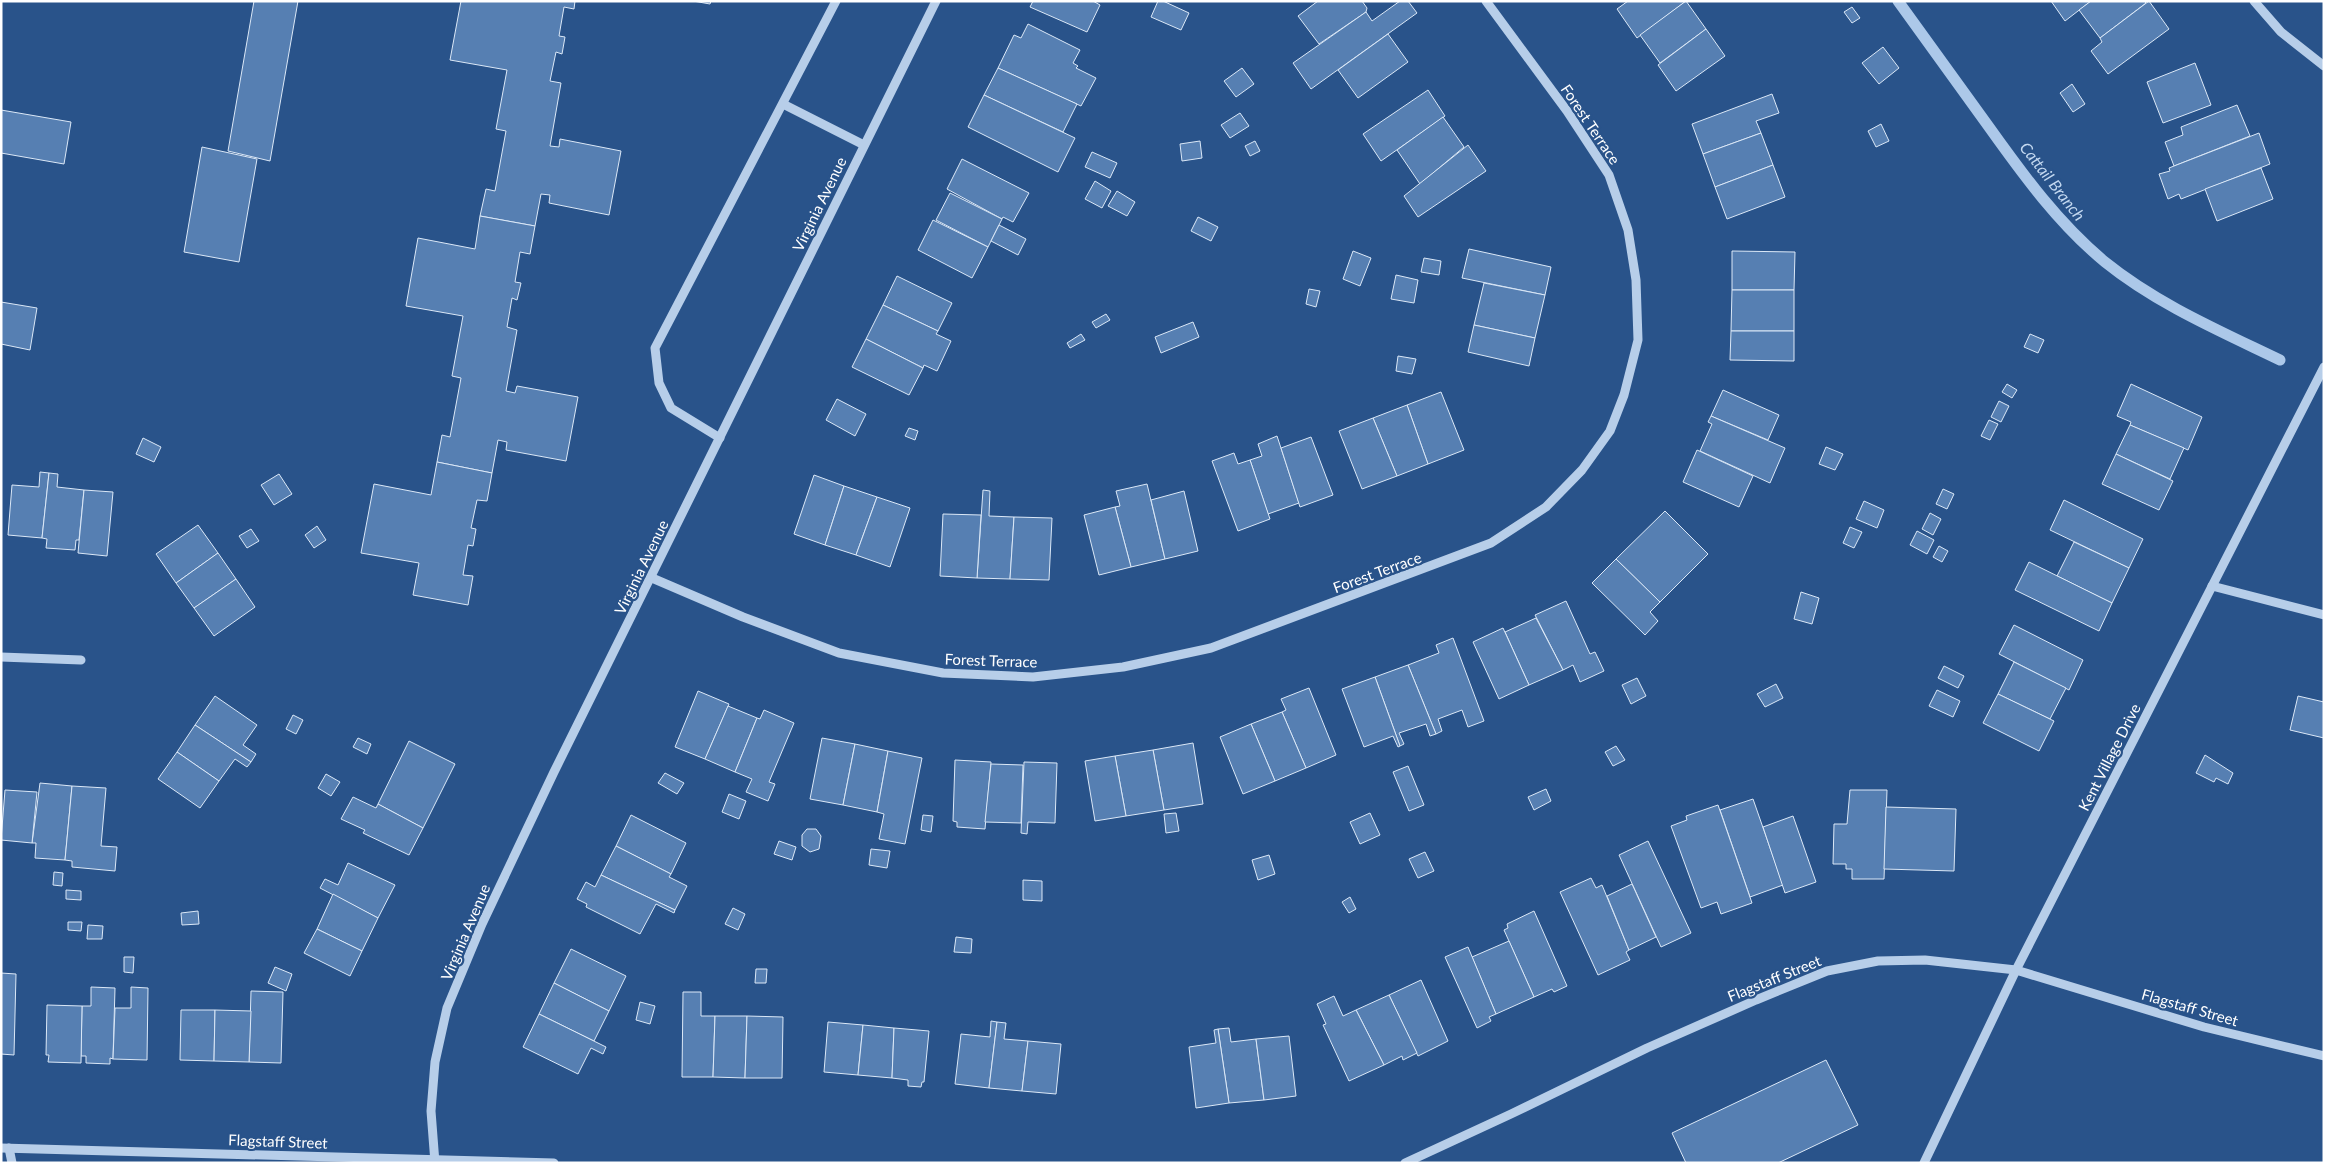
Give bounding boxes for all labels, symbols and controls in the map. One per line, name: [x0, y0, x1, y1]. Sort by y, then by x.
street label: Forest Terrace: [1558, 80, 1624, 168]
water label: Cattail Branch: [2016, 138, 2090, 224]
street label: Virginia Avenue: [788, 154, 850, 254]
street label: Virginia Avenue: [610, 517, 672, 617]
street label: Forest Terrace: [1330, 548, 1424, 596]
street label: Forest Terrace: [944, 649, 1038, 671]
street label: Kent Village Drive: [2074, 700, 2144, 814]
street label: Virginia Avenue: [437, 881, 493, 983]
street label: Flagstaff Street: [1725, 951, 1824, 1005]
street label: Flagstaff Street: [2140, 985, 2241, 1030]
street label: Flagstaff Street: [228, 1130, 329, 1152]

